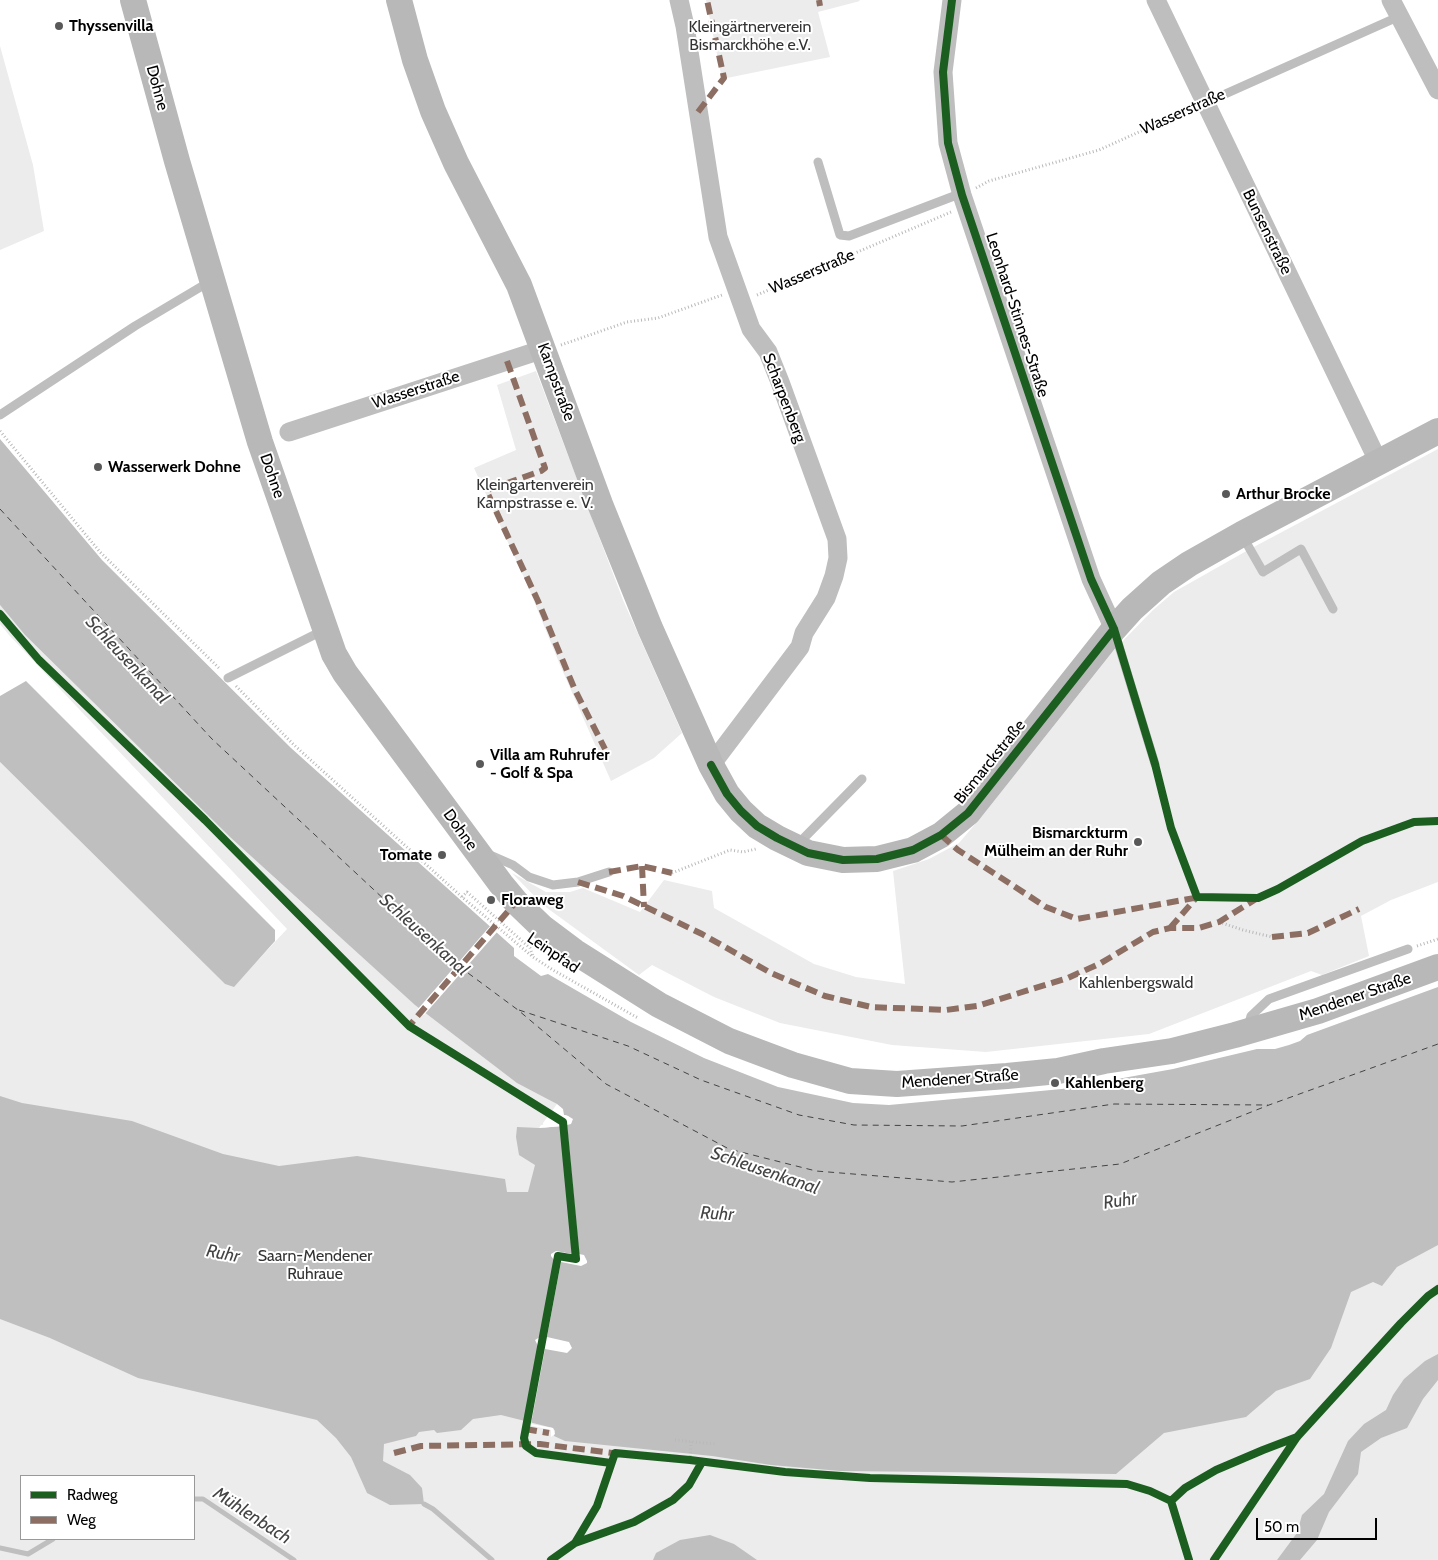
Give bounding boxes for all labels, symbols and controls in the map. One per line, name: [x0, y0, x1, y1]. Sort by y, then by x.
place label: Thyssenvilla: [69, 16, 153, 36]
park label: Kleingärtnerverein Bismarckhöhe e.V.: [689, 17, 811, 55]
marker: Thyssenvilla: [53, 20, 65, 32]
street label: Dohne: [142, 63, 172, 113]
street label: Wasserstraße: [1138, 85, 1228, 139]
street label: Bunsenstraße: [1238, 186, 1296, 278]
street label: Leonhard-Stinnes-Straße: [981, 230, 1053, 400]
street label: Wasserstraße: [767, 245, 857, 299]
street label: Kampstraße: [533, 340, 579, 424]
street label: Scharpenberg: [758, 351, 810, 445]
street label: Wasserstraße: [370, 367, 462, 413]
street label: Dohne: [255, 451, 289, 501]
place label: Wasserwerk Dohne: [108, 457, 241, 477]
marker: Wasserwerk Dohne: [92, 461, 104, 473]
park label: Kleingartenverein Kampstrasse e. V.: [476, 475, 594, 513]
place label: Arthur Brocke: [1236, 484, 1330, 504]
marker: Arthur Brocke: [1220, 488, 1232, 500]
water label: Schleusenkanal: [81, 611, 173, 709]
street label: Bismarckstraße: [950, 716, 1030, 808]
place label: Villa am Ruhrufer - Golf & Spa: [490, 745, 610, 783]
marker: Villa am Ruhrufer - Golf & Spa: [474, 758, 486, 770]
street label: Dohne: [439, 806, 481, 854]
place label: Bismarckturm Mülheim an der Ruhr: [984, 823, 1128, 861]
marker: Bismarckturm Mülheim an der Ruhr: [1132, 836, 1144, 848]
place label: Tomate: [380, 845, 432, 865]
marker: Tomate: [436, 849, 448, 861]
water label: Schleusenkanal: [375, 889, 473, 981]
place label: Floraweg: [501, 890, 563, 910]
marker: Floraweg: [485, 894, 497, 906]
street label: Leinpfad: [523, 929, 583, 977]
street label: Mendener Straße: [1296, 969, 1414, 1025]
park label: Kahlenbergswald: [1079, 973, 1193, 993]
street label: Mendener Straße: [901, 1065, 1019, 1093]
place label: Kahlenberg: [1065, 1073, 1144, 1093]
marker: Kahlenberg: [1049, 1077, 1061, 1089]
water label: Schleusenkanal: [708, 1142, 822, 1200]
water label: Ruhr: [1102, 1188, 1138, 1214]
water label: Ruhr: [700, 1202, 734, 1226]
water label: Ruhr: [204, 1240, 242, 1268]
park label: Saarn-Mendener Ruhraue: [258, 1246, 372, 1284]
legend: [20, 1475, 195, 1540]
water label: Mühlenbach: [209, 1483, 295, 1549]
text: Radweg: [67, 1486, 117, 1504]
scale bar: [1258, 1508, 1379, 1540]
text: Weg: [67, 1511, 96, 1529]
text: 50 m: [1264, 1518, 1299, 1536]

